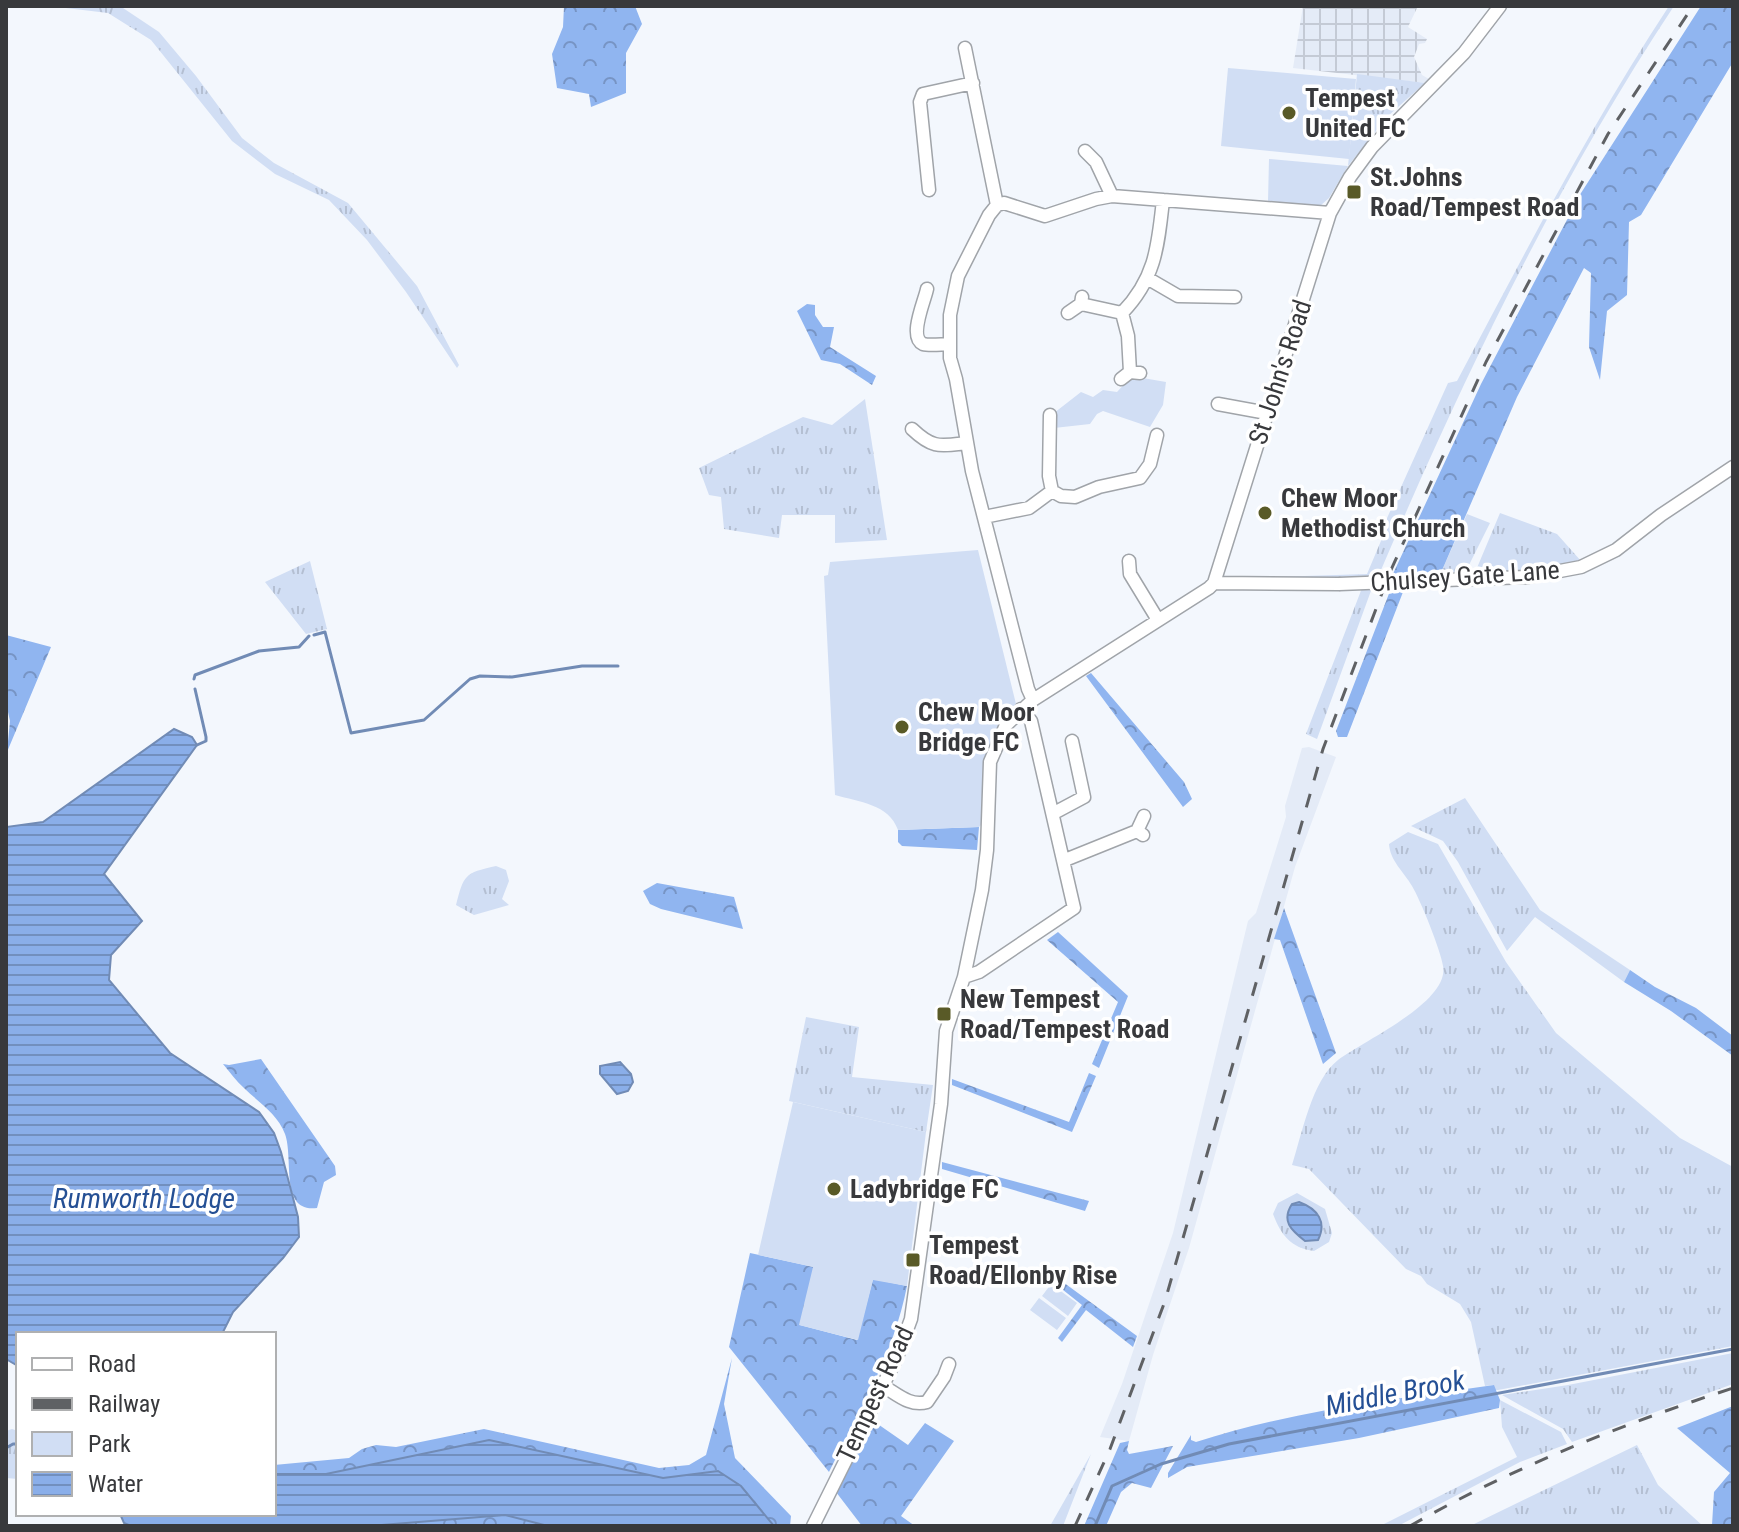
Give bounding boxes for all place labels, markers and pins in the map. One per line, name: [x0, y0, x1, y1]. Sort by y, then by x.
place label: Tempest United FC: [1305, 83, 1406, 143]
marker: Tempest United FC: [1280, 104, 1298, 122]
place label: St.Johns Road/Tempest Road: [1370, 162, 1579, 222]
marker: St.Johns Road/Tempest Road: [1345, 183, 1363, 201]
place label: Chew Moor Methodist Church: [1281, 483, 1466, 543]
marker: Chew Moor Methodist Church: [1256, 504, 1274, 522]
place label: Chew Moor Bridge FC: [918, 697, 1035, 757]
marker: Chew Moor Bridge FC: [893, 718, 911, 736]
place label: New Tempest Road/Tempest Road: [960, 984, 1169, 1044]
marker: New Tempest Road/Tempest Road: [935, 1005, 953, 1023]
place label: Ladybridge FC: [850, 1174, 999, 1204]
marker: Ladybridge FC: [825, 1180, 843, 1198]
place label: Tempest Road/Ellonby Rise: [929, 1230, 1117, 1290]
marker: Tempest Road/Ellonby Rise: [904, 1251, 922, 1269]

